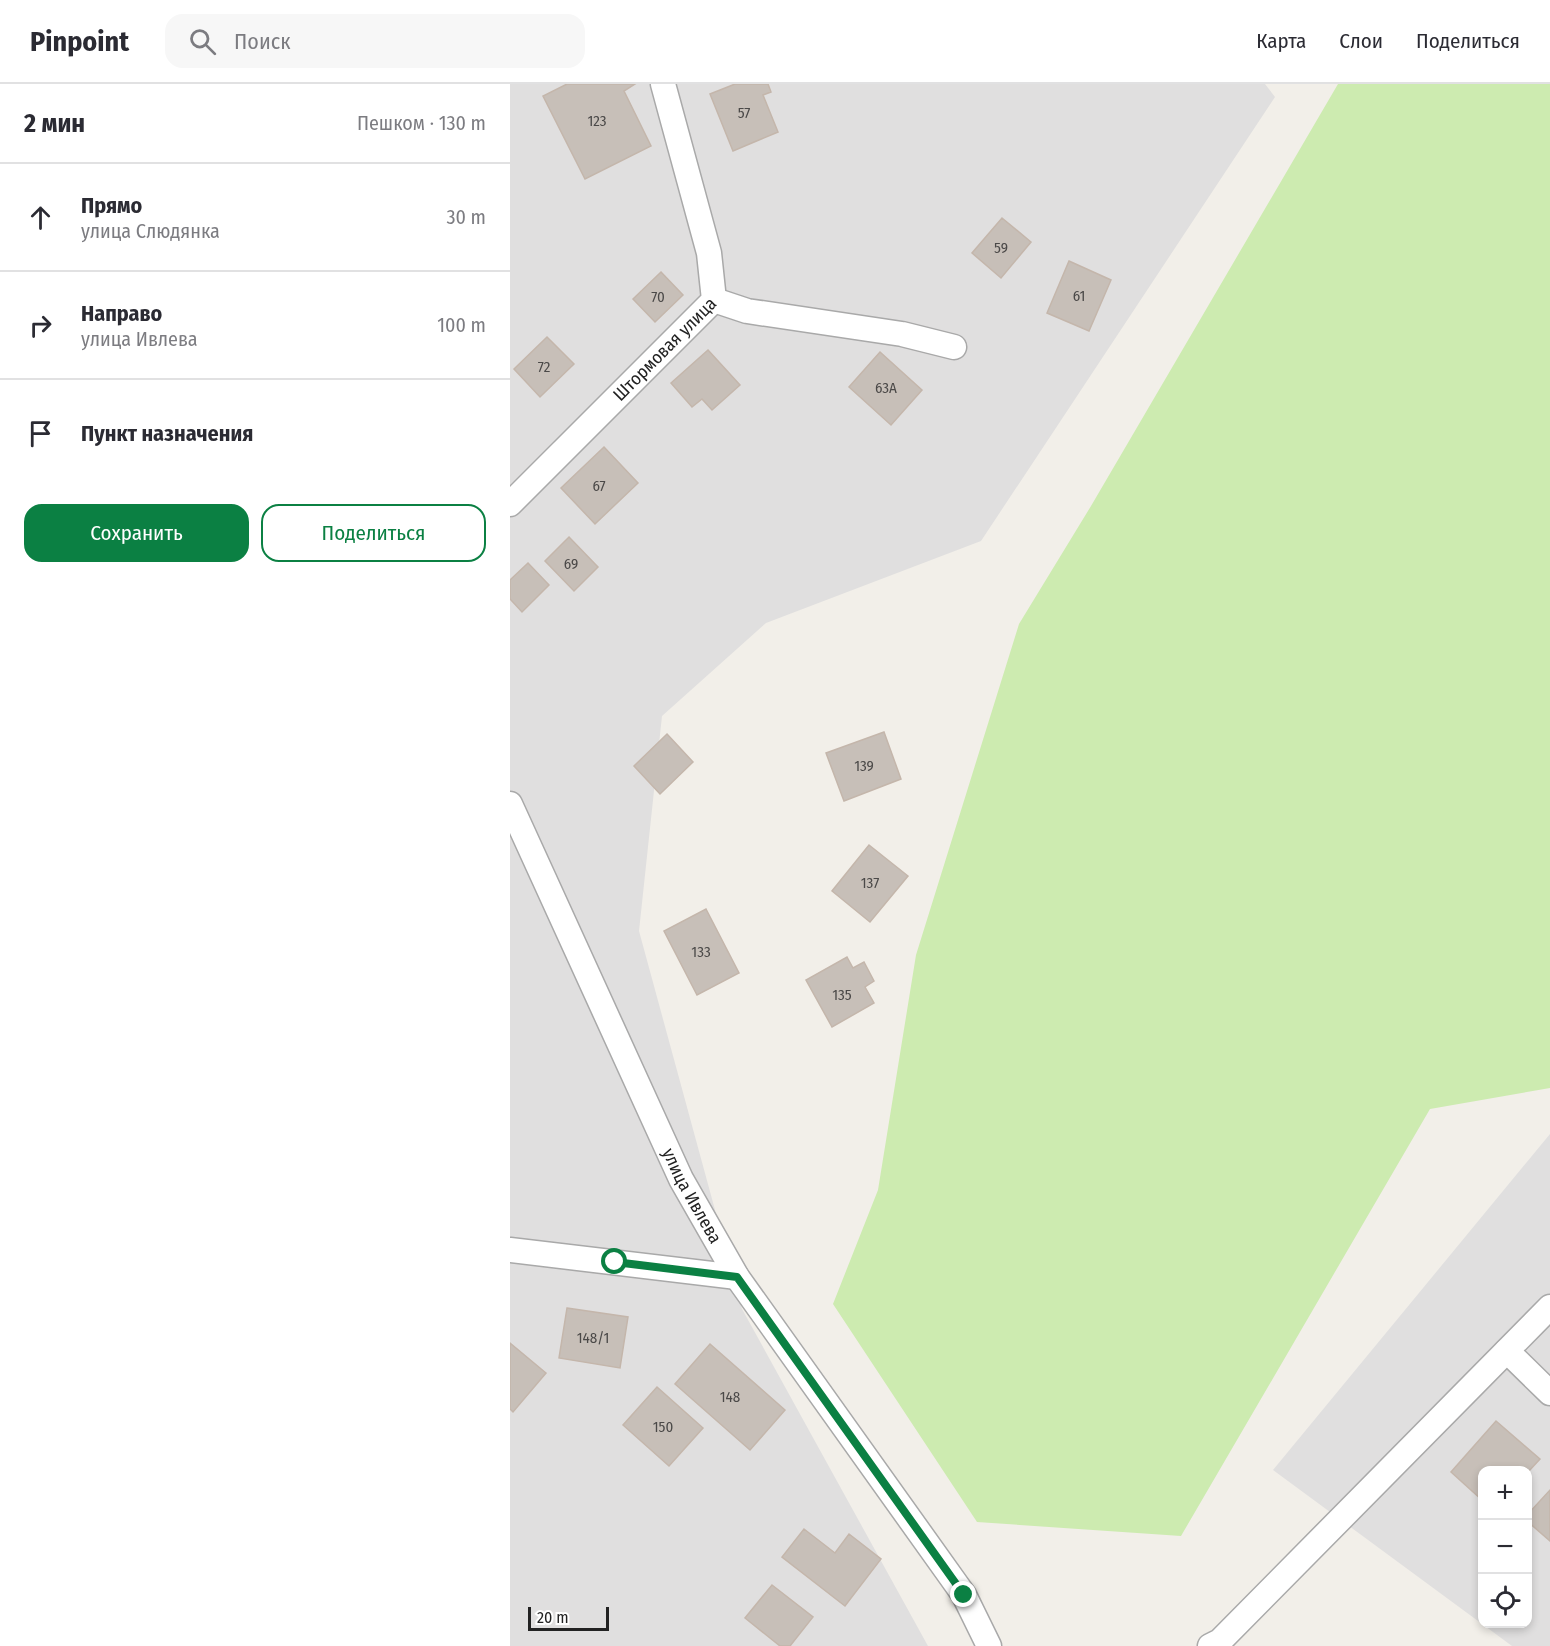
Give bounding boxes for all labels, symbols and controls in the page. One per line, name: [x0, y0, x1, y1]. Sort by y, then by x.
search box: [165, 14, 585, 68]
text: Pinpoint: [30, 25, 129, 58]
icon: search: [186, 25, 219, 58]
text: Поиск: [234, 28, 290, 55]
text: Карта: [1256, 28, 1306, 54]
text: Слои: [1339, 28, 1383, 54]
text: Поделиться: [1416, 28, 1520, 54]
house number: 57: [738, 104, 750, 122]
text: 2 мин: [24, 108, 85, 139]
text: Пешком · 130 m: [357, 111, 486, 135]
house number: 123: [587, 112, 607, 130]
text: Прямо: [81, 192, 142, 219]
icon: ahead: [24, 201, 57, 234]
text: 30 m: [446, 205, 486, 229]
text: улица Слюдянка: [81, 219, 220, 243]
house number: 59: [994, 239, 1008, 257]
house number: 61: [1073, 287, 1085, 305]
house number: 70: [651, 288, 665, 306]
street label: Штормовая улица: [609, 293, 721, 405]
text: Направо: [81, 300, 162, 327]
icon: right: [24, 309, 57, 342]
text: 100 m: [437, 313, 486, 337]
text: улица Ивлева: [81, 327, 198, 351]
house number: 72: [538, 358, 551, 376]
house number: 63А: [875, 379, 897, 397]
icon: arrive: [24, 417, 57, 450]
text: Пункт назначения: [81, 420, 253, 447]
house number: 67: [592, 477, 606, 495]
button: Сохранить: [24, 504, 249, 562]
button: Поделиться: [261, 504, 486, 562]
house number: 69: [564, 555, 578, 573]
house number: 139: [854, 757, 874, 775]
house number: 137: [861, 874, 879, 892]
house number: 133: [691, 943, 711, 961]
house number: 135: [832, 986, 852, 1004]
street label: улица Ивлева: [657, 1145, 727, 1247]
route start: [601, 1248, 627, 1274]
house number: 148/1: [577, 1329, 609, 1347]
house number: 148: [720, 1388, 740, 1406]
house number: 150: [653, 1418, 673, 1436]
map controls: [1478, 1466, 1532, 1628]
button: +: [1478, 1466, 1532, 1520]
button: −: [1478, 1520, 1532, 1574]
button: locate: [1478, 1574, 1532, 1628]
route end: [950, 1581, 976, 1607]
scale bar: [528, 1604, 609, 1632]
text: 20 m: [537, 1608, 568, 1627]

